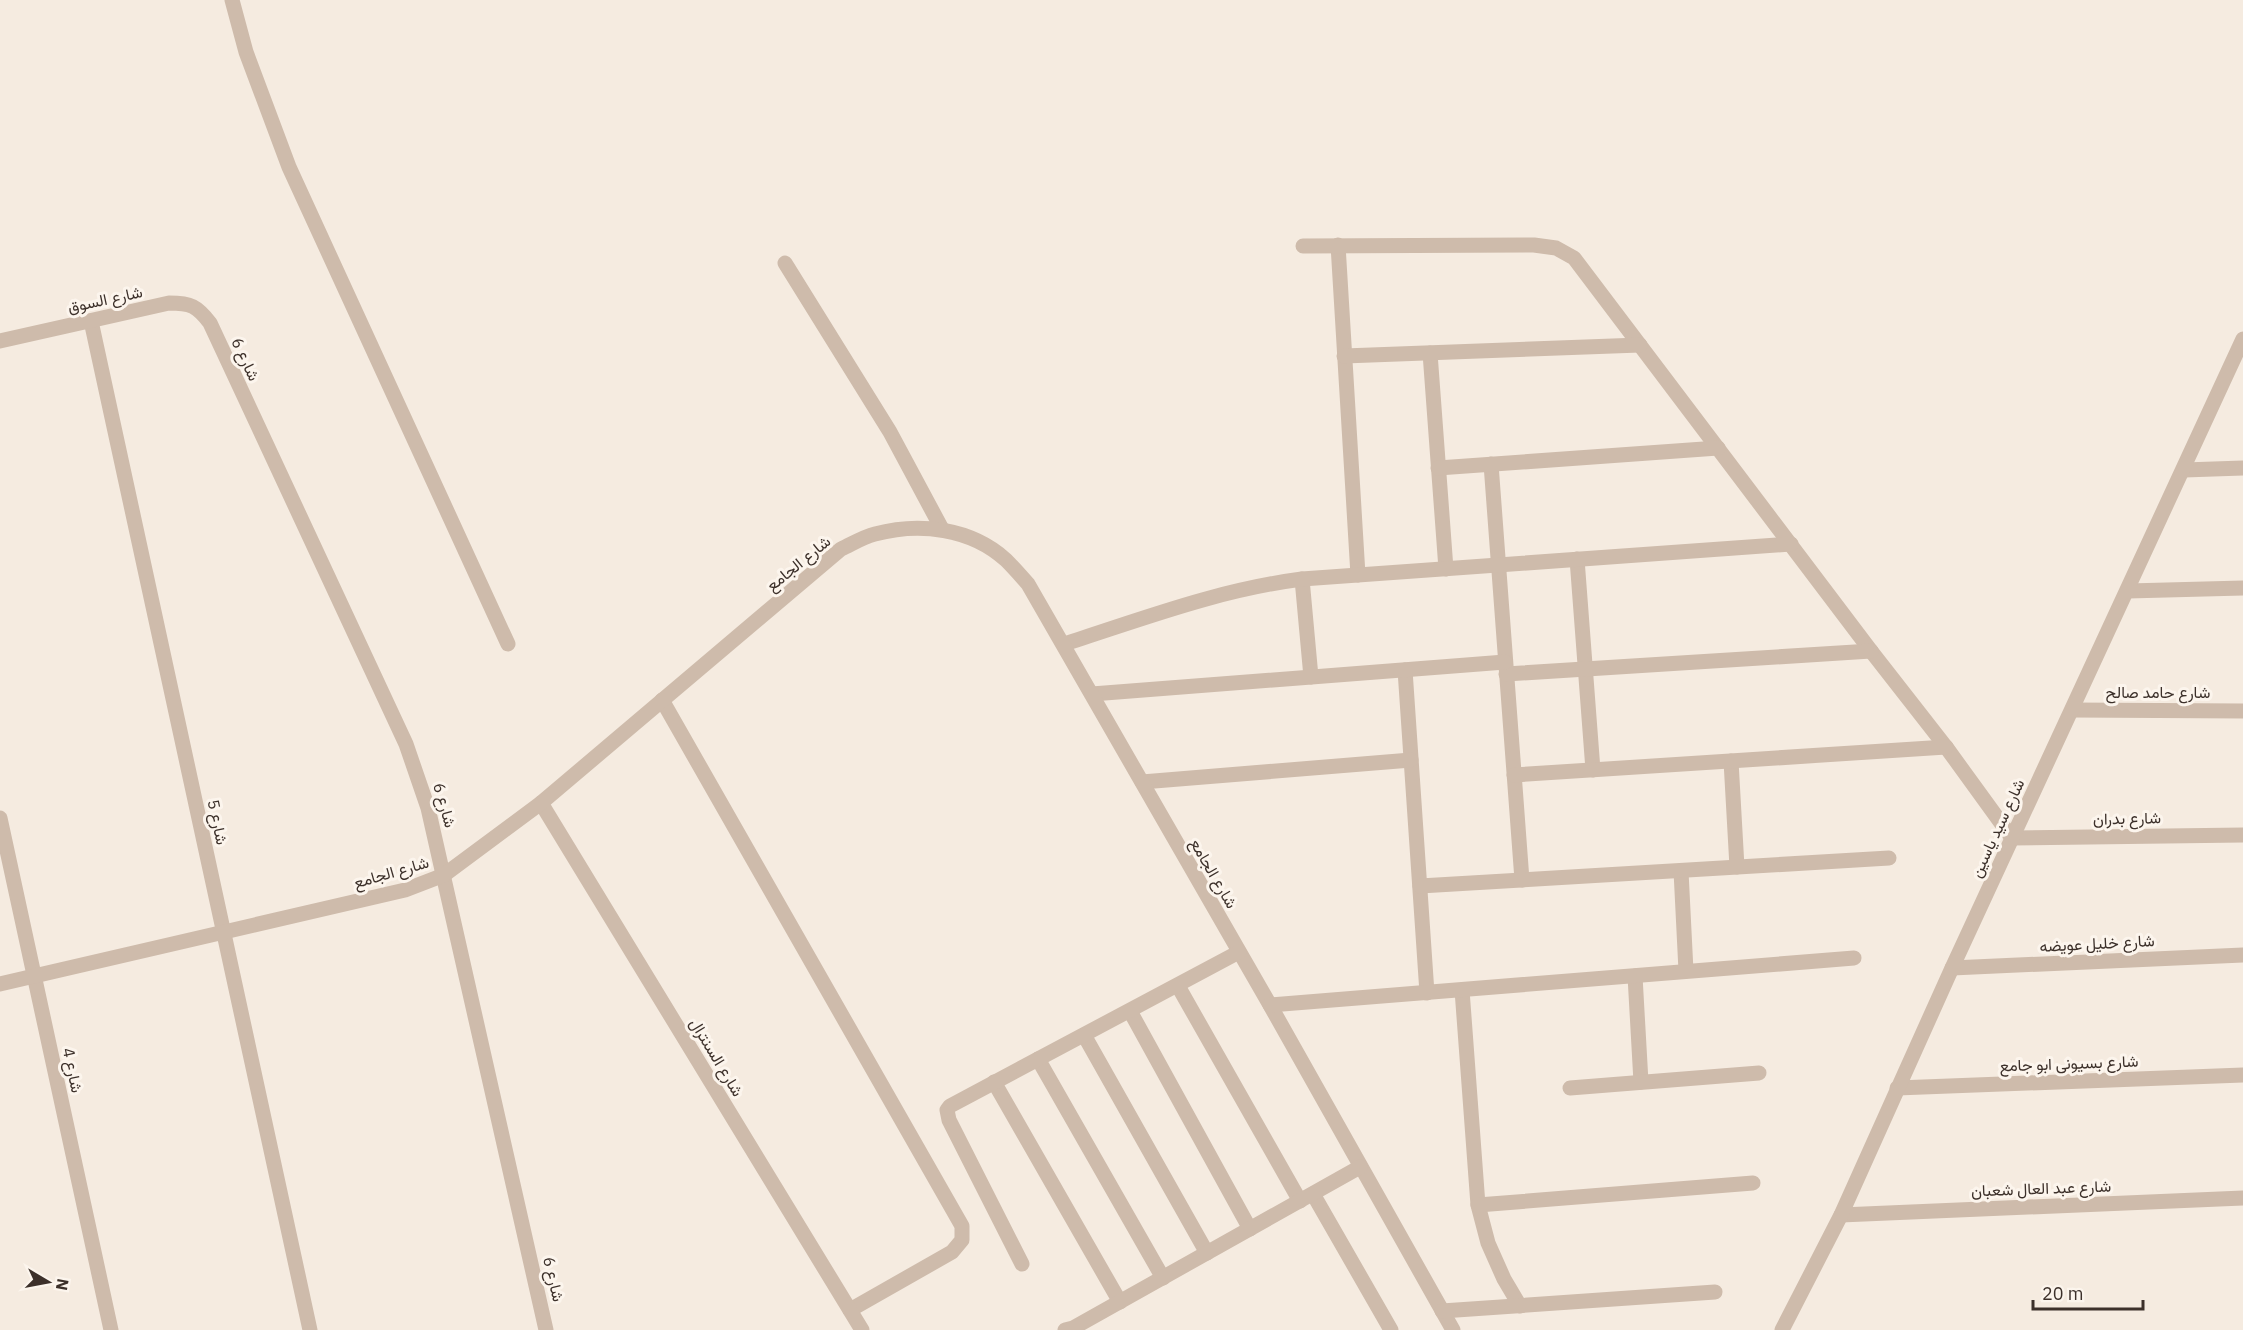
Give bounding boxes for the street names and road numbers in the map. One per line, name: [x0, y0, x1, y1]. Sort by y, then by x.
street label: شارع السوق: [66, 281, 145, 319]
street label: شارع 6: [225, 334, 265, 385]
street label: شارع الجامع: [762, 531, 836, 597]
street label: شارع حامد صالح: [2106, 682, 2210, 704]
street label: شارع سيد ياسين: [1965, 776, 2030, 881]
street label: شارع 6: [427, 780, 461, 830]
street label: شارع 5: [202, 798, 233, 847]
street label: شارع بدران: [2093, 807, 2161, 831]
street label: شارع الجامع: [1184, 834, 1242, 913]
street label: شارع الجامع: [351, 852, 432, 894]
street label: شارع خليل عويضه: [2039, 930, 2155, 958]
street label: شارع السنترال: [684, 1014, 748, 1101]
street label: شارع 4: [57, 1046, 88, 1095]
street label: شارع بسيونى ابو جامع: [1999, 1051, 2139, 1077]
street label: شارع عبد العال شعبان: [1971, 1176, 2111, 1202]
street label: شارع 6: [537, 1255, 569, 1304]

